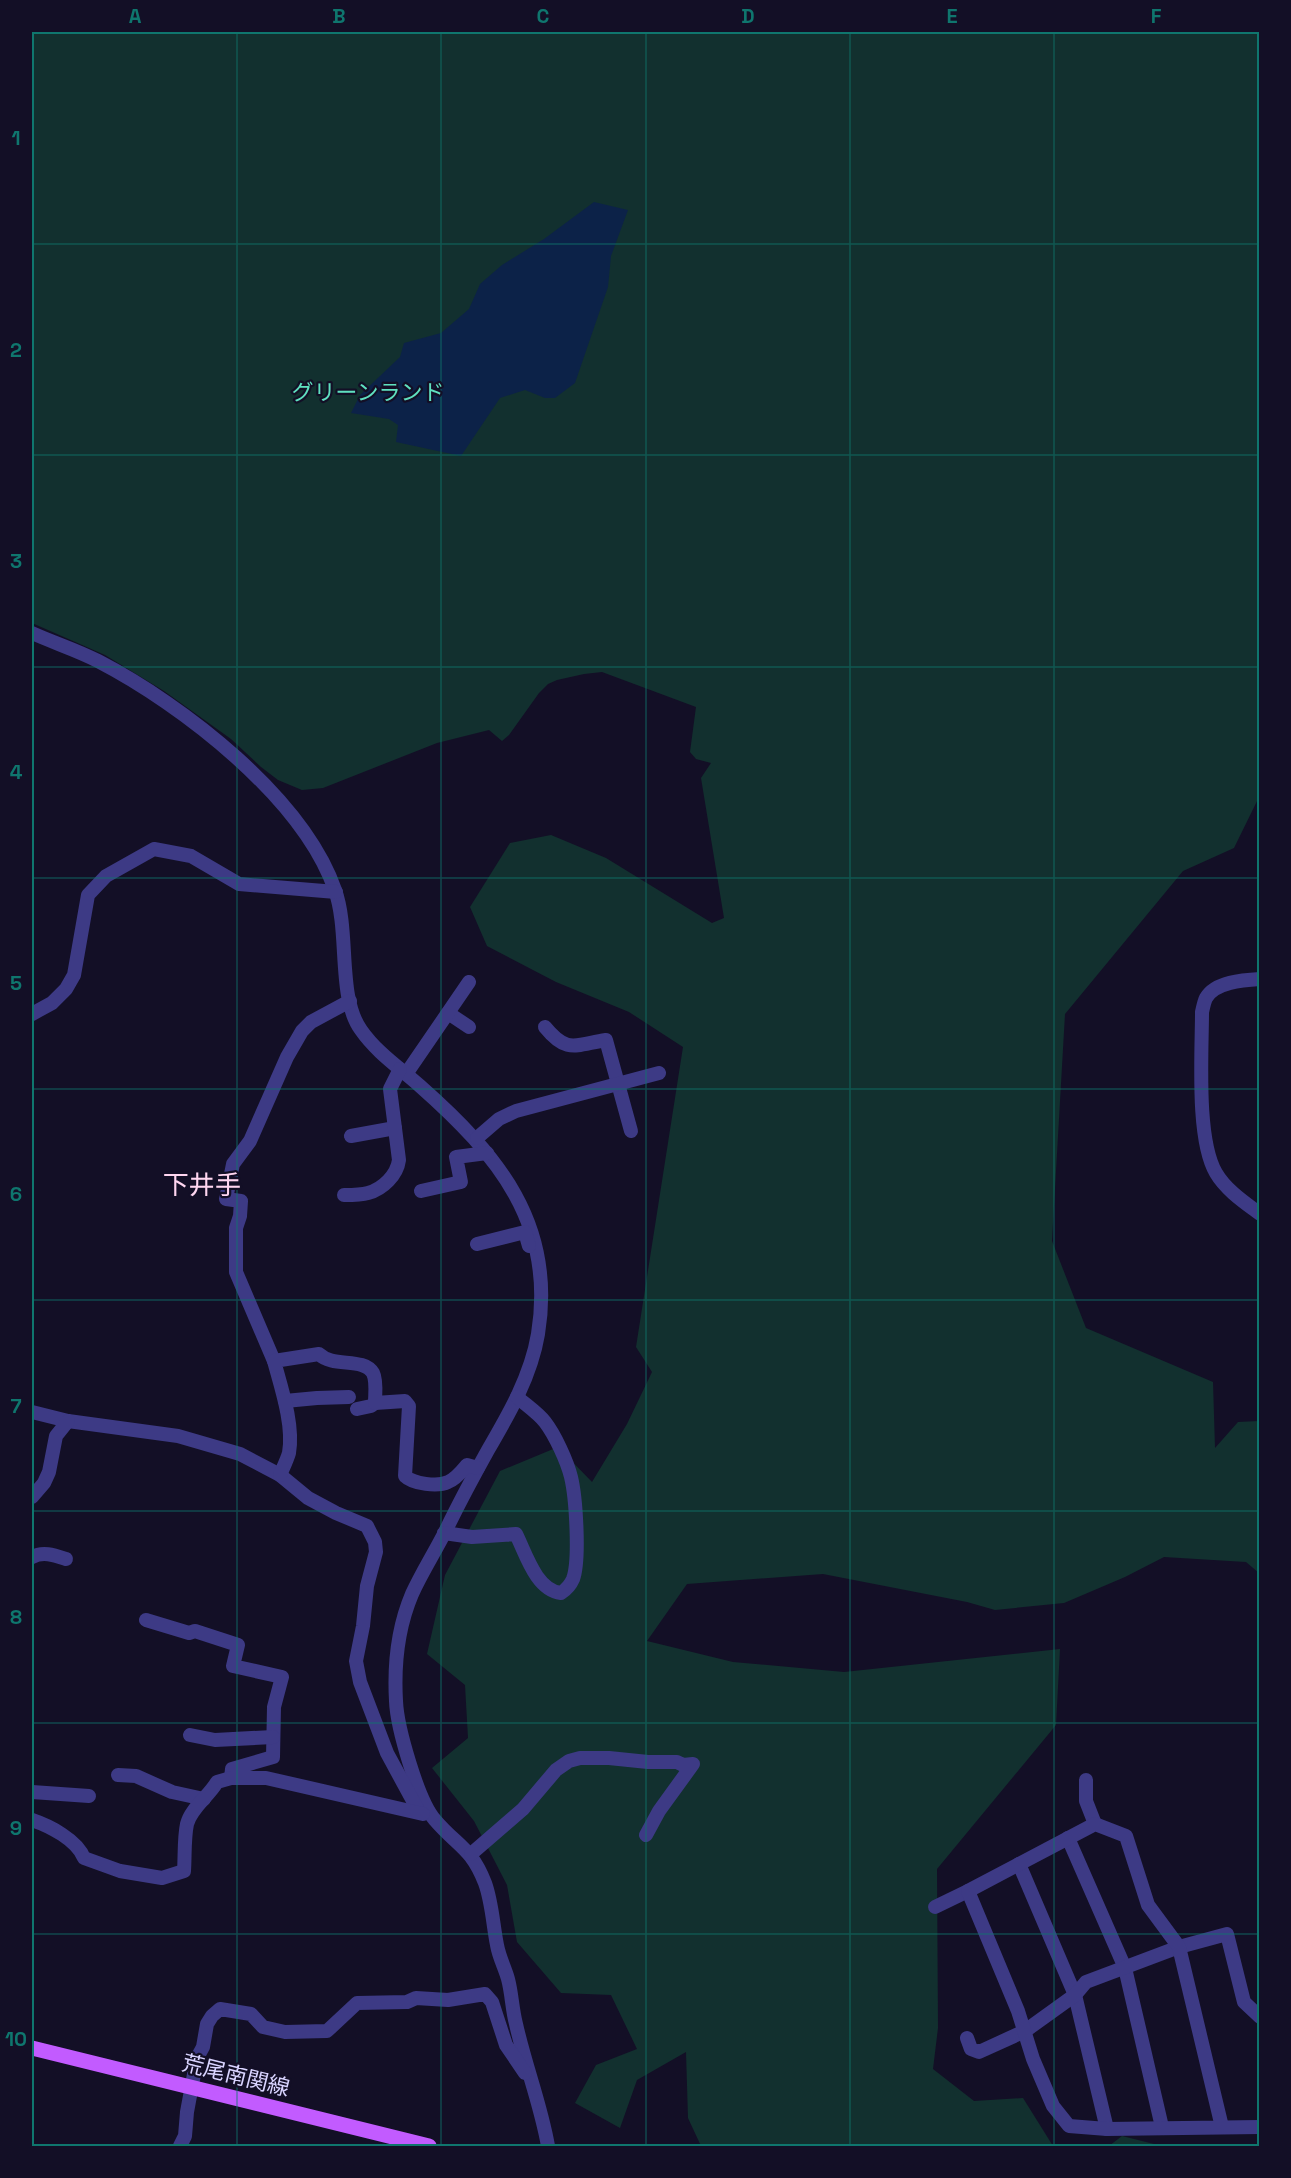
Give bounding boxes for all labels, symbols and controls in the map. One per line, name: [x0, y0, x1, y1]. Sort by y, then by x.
text: A: [129, 3, 142, 29]
text: B: [332, 3, 346, 29]
text: C: [537, 3, 550, 29]
text: D: [741, 3, 755, 29]
text: E: [946, 3, 958, 29]
text: F: [1151, 3, 1162, 29]
text: 1: [11, 125, 21, 151]
text: 2: [10, 337, 22, 363]
park label: グリーンランド: [292, 378, 444, 406]
text: 3: [10, 548, 22, 574]
text: 4: [10, 759, 23, 785]
text: 5: [10, 970, 22, 996]
district label: 下井手: [163, 1168, 241, 1202]
text: 6: [10, 1181, 22, 1207]
text: 7: [10, 1393, 22, 1419]
text: 8: [10, 1604, 22, 1630]
text: 9: [10, 1815, 22, 1841]
text: 10: [5, 2026, 27, 2052]
street label: 荒尾南関線: [179, 2048, 293, 2102]

